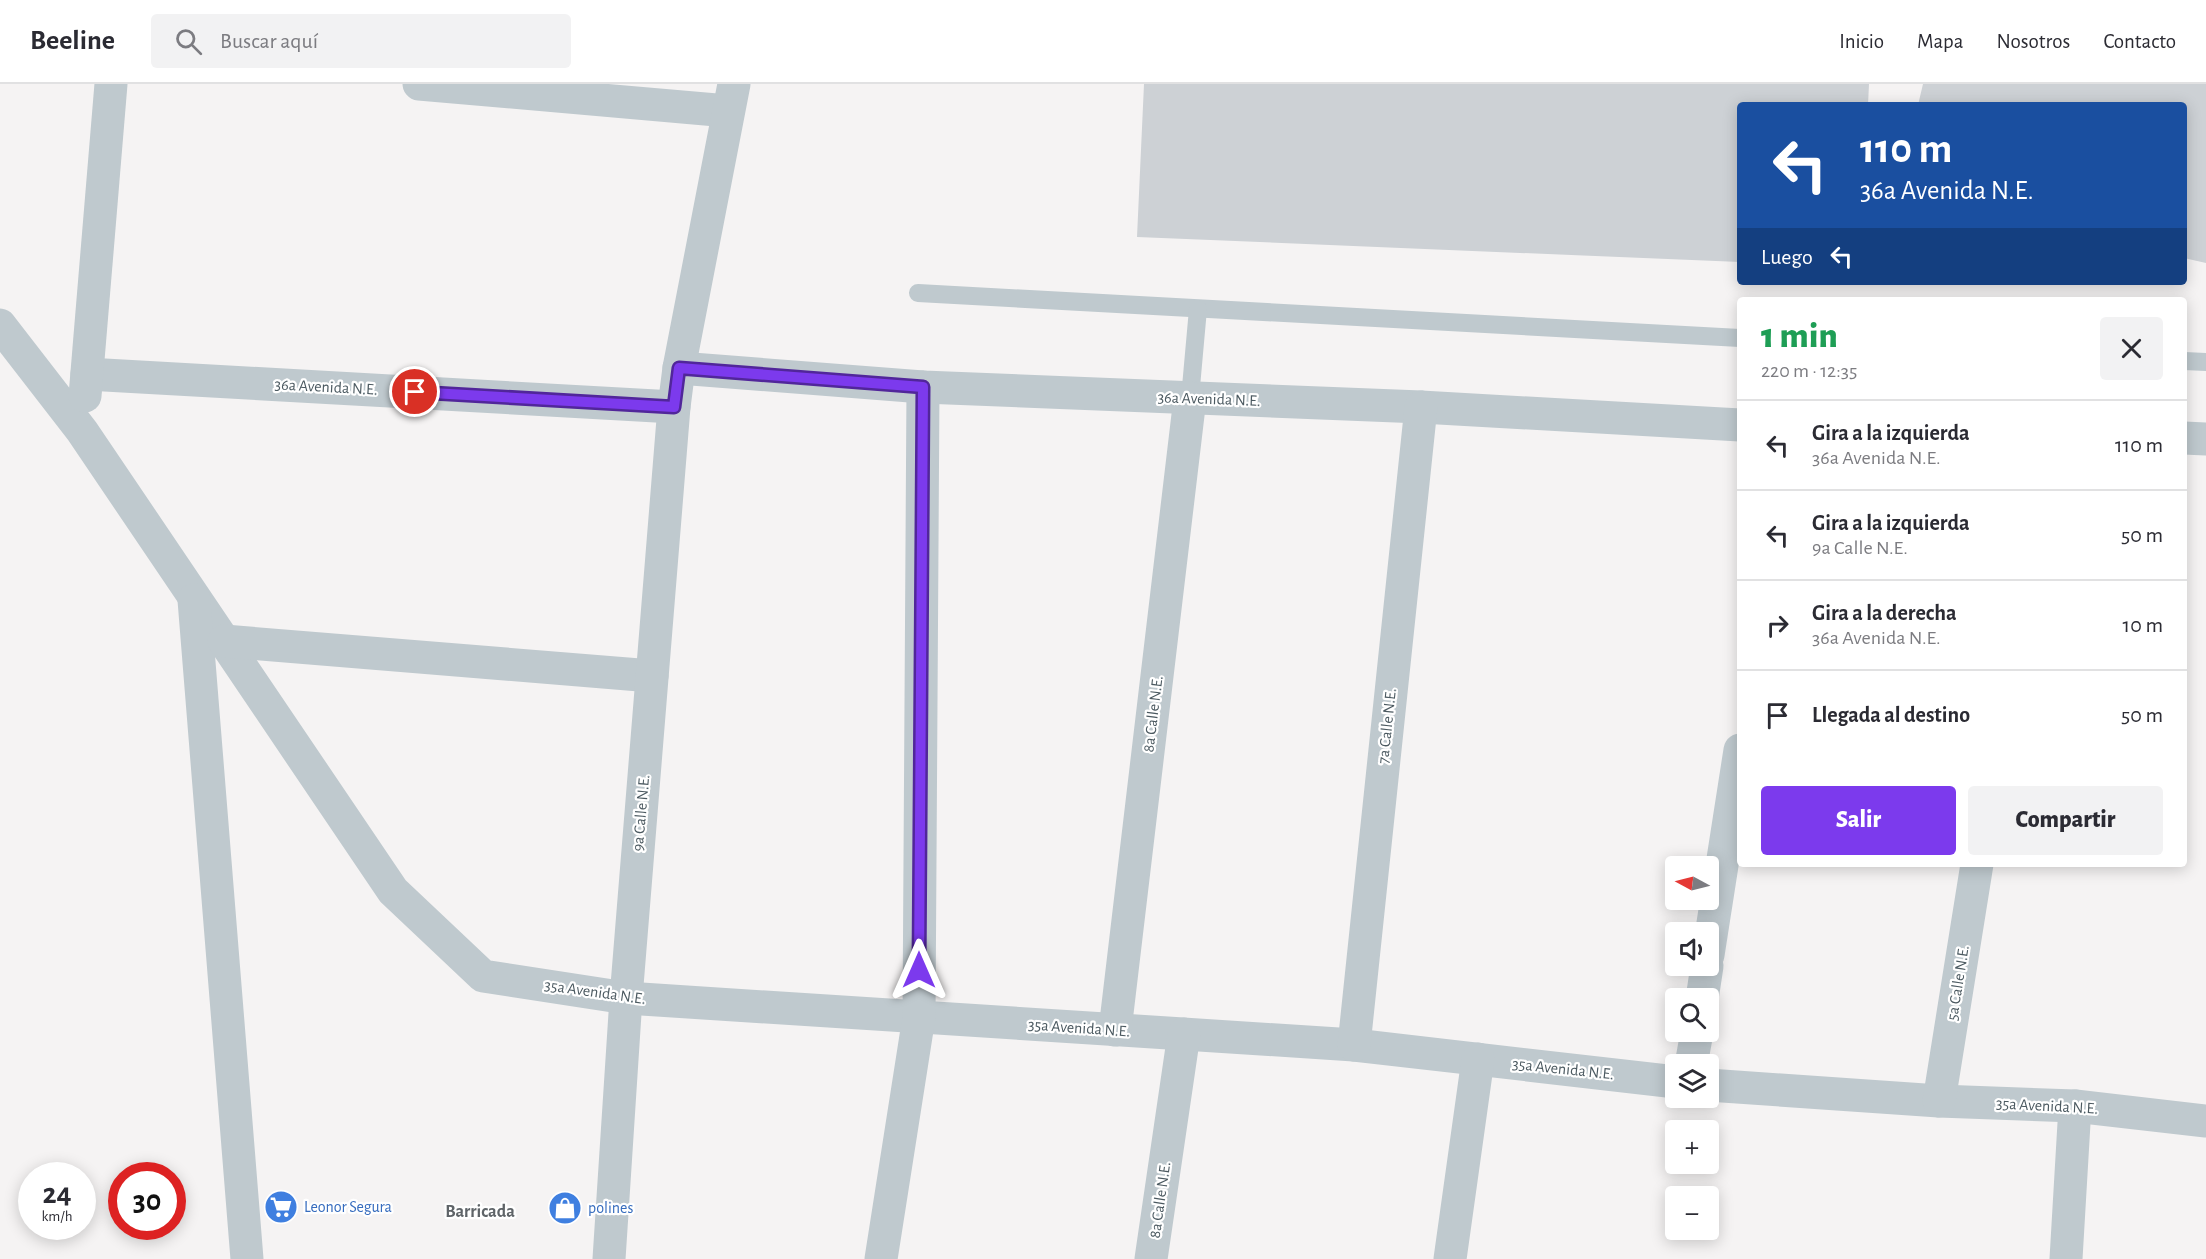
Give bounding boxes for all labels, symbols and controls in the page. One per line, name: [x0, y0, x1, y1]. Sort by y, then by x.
search box: [151, 14, 571, 68]
icon: search: [172, 25, 205, 58]
text: Beeline: [30, 27, 115, 55]
text: Buscar aquí: [220, 30, 318, 52]
text: Inicio: [1839, 31, 1884, 52]
text: Mapa: [1917, 31, 1964, 52]
text: Nosotros: [1997, 31, 2070, 52]
text: Contacto: [2103, 31, 2176, 52]
icon: left: [1761, 126, 1839, 204]
text: 110 m: [1860, 128, 1952, 170]
text: 36a Avenida N.E.: [1860, 177, 2034, 204]
icon: left: [1825, 240, 1858, 273]
text: Luego: [1761, 246, 1813, 268]
button: close: [2100, 317, 2163, 380]
text: 1 min: [1761, 318, 1838, 354]
text: 220 m · 12:35: [1761, 361, 1857, 381]
pin: [389, 366, 440, 417]
icon: arrive: [398, 375, 431, 408]
street label: 36a Avenida N.E.: [274, 376, 378, 398]
street label: 36a Avenida N.E.: [1157, 389, 1261, 409]
text: Gira a la izquierda: [1812, 422, 1970, 444]
icon: left: [1761, 429, 1794, 462]
text: 110 m: [2115, 434, 2163, 456]
text: 36a Avenida N.E.: [1812, 448, 1941, 468]
text: Gira a la izquierda: [1812, 512, 1970, 534]
icon: left: [1761, 519, 1794, 552]
text: 50 m: [2121, 524, 2163, 546]
text: 9a Calle N.E.: [1812, 538, 1908, 558]
text: Gira a la derecha: [1812, 602, 1957, 624]
icon: right: [1761, 609, 1794, 642]
text: 10 m: [2123, 614, 2163, 636]
text: 36a Avenida N.E.: [1812, 628, 1941, 648]
street label: 8a Calle N.E.: [1140, 675, 1166, 753]
street label: 7a Calle N.E.: [1375, 687, 1399, 765]
icon: arrive: [1761, 699, 1794, 732]
text: Llegada al destino: [1812, 704, 1970, 726]
text: 50 m: [2121, 704, 2163, 726]
street label: 9a Calle N.E.: [630, 774, 652, 852]
button: Salir: [1761, 786, 1956, 855]
button: Compartir: [1968, 786, 2163, 855]
north arrow: [1665, 856, 1719, 910]
map controls: [1665, 856, 1719, 1240]
button: sound: [1665, 922, 1719, 976]
position arrow: [887, 938, 951, 1002]
street label: 5a Calle N.E.: [1944, 944, 1972, 1022]
street label: 35a Avenida N.E.: [543, 977, 647, 1007]
button: search: [1665, 988, 1719, 1042]
street label: 35a Avenida N.E.: [1028, 1016, 1130, 1040]
button: layers: [1665, 1054, 1719, 1108]
street label: 35a Avenida N.E.: [1511, 1056, 1615, 1082]
street label: 35a Avenida N.E.: [1996, 1095, 2098, 1117]
button: +: [1665, 1120, 1719, 1174]
street label: 8a Calle N.E.: [1147, 1161, 1173, 1239]
speed limit sign: 30: [108, 1162, 186, 1240]
text: 24: [42, 1179, 72, 1209]
button: −: [1665, 1186, 1719, 1240]
supermarket icon: Leonor Segura: [263, 1189, 299, 1225]
shop icon: polines: [547, 1190, 583, 1226]
place label: Leonor Segura: [304, 1199, 392, 1215]
place label: polines: [588, 1200, 633, 1216]
district label: Barricada: [445, 1203, 515, 1221]
text: km/h: [42, 1209, 72, 1224]

